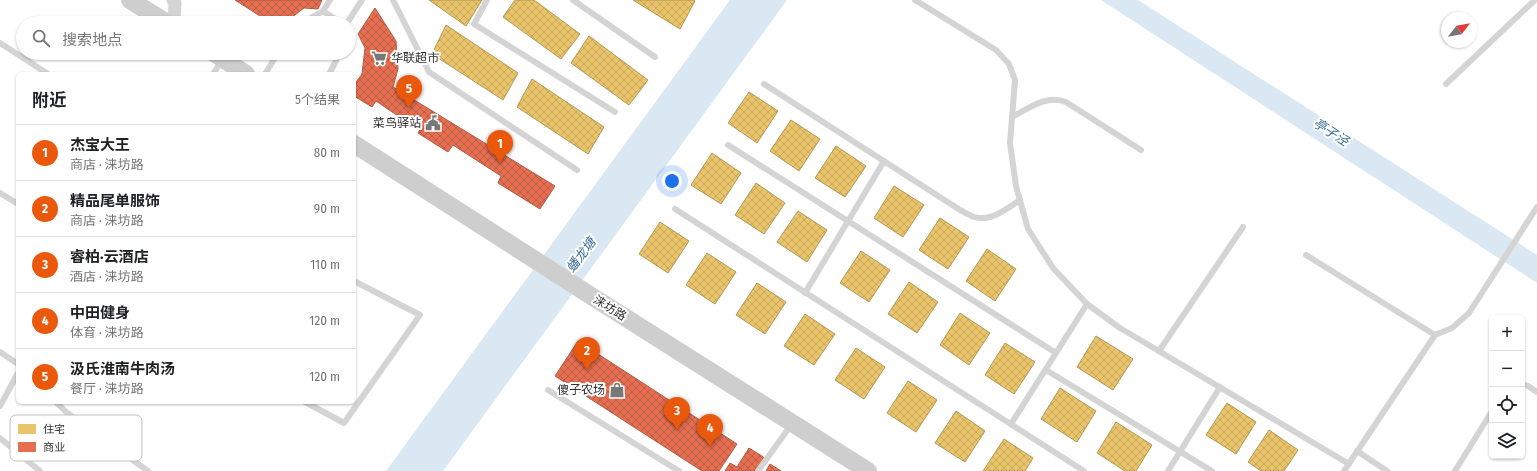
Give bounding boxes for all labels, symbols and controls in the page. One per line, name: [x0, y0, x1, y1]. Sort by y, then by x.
north arrow: [1441, 12, 1477, 48]
search box: [16, 16, 356, 60]
icon: search: [30, 27, 52, 49]
text: 搜索地点: [62, 31, 122, 49]
supermarket icon: 华联超市: [370, 49, 388, 67]
place label: 华联超市: [391, 51, 439, 65]
pin: 5: [396, 75, 422, 108]
text: 附近: [32, 90, 66, 111]
text: 5个结果: [295, 92, 340, 107]
public building icon: 菜鸟驿站: [424, 114, 442, 132]
water label: 亭子泾: [1311, 115, 1353, 150]
place label: 菜鸟驿站: [373, 116, 421, 130]
pin: 1: [487, 130, 513, 163]
text: 杰宝大王: [70, 136, 130, 154]
text: 1: [42, 145, 48, 160]
text: 80 m: [314, 145, 340, 160]
text: 商店 · 涞坊路: [70, 157, 144, 172]
your location: [662, 171, 682, 191]
text: 精品尾单服饰: [70, 192, 160, 210]
text: 2: [42, 201, 48, 216]
text: 90 m: [314, 201, 340, 216]
text: 商店 · 涞坊路: [70, 213, 144, 228]
water label: 蟠龙塘: [563, 233, 600, 275]
text: 睿柏·云酒店: [70, 248, 148, 266]
text: 3: [42, 257, 48, 272]
text: 110 m: [310, 257, 340, 272]
text: 酒店 · 涞坊路: [70, 269, 144, 284]
street label: 涞坊路: [591, 293, 629, 323]
text: 中田健身: [70, 304, 130, 322]
text: 4: [42, 313, 48, 328]
text: 120 m: [309, 313, 340, 328]
map controls: [1489, 315, 1525, 459]
button: +: [1489, 315, 1525, 351]
text: 体育 · 涞坊路: [70, 325, 144, 340]
pin: 2: [574, 337, 600, 370]
button: −: [1489, 351, 1525, 387]
text: 汲氏淮南牛肉汤: [70, 360, 175, 378]
text: 5: [42, 369, 48, 384]
text: 120 m: [309, 369, 340, 384]
text: 餐厅 · 涞坊路: [70, 381, 144, 396]
shop icon: 傻子农场: [608, 381, 626, 399]
place label: 傻子农场: [557, 383, 605, 397]
button: locate: [1489, 387, 1525, 423]
pin: 3: [664, 397, 690, 430]
pin: 4: [697, 414, 723, 447]
legend: [10, 415, 142, 461]
text: 住宅: [43, 423, 65, 436]
button: layers: [1489, 423, 1525, 459]
text: 商业: [43, 441, 65, 454]

